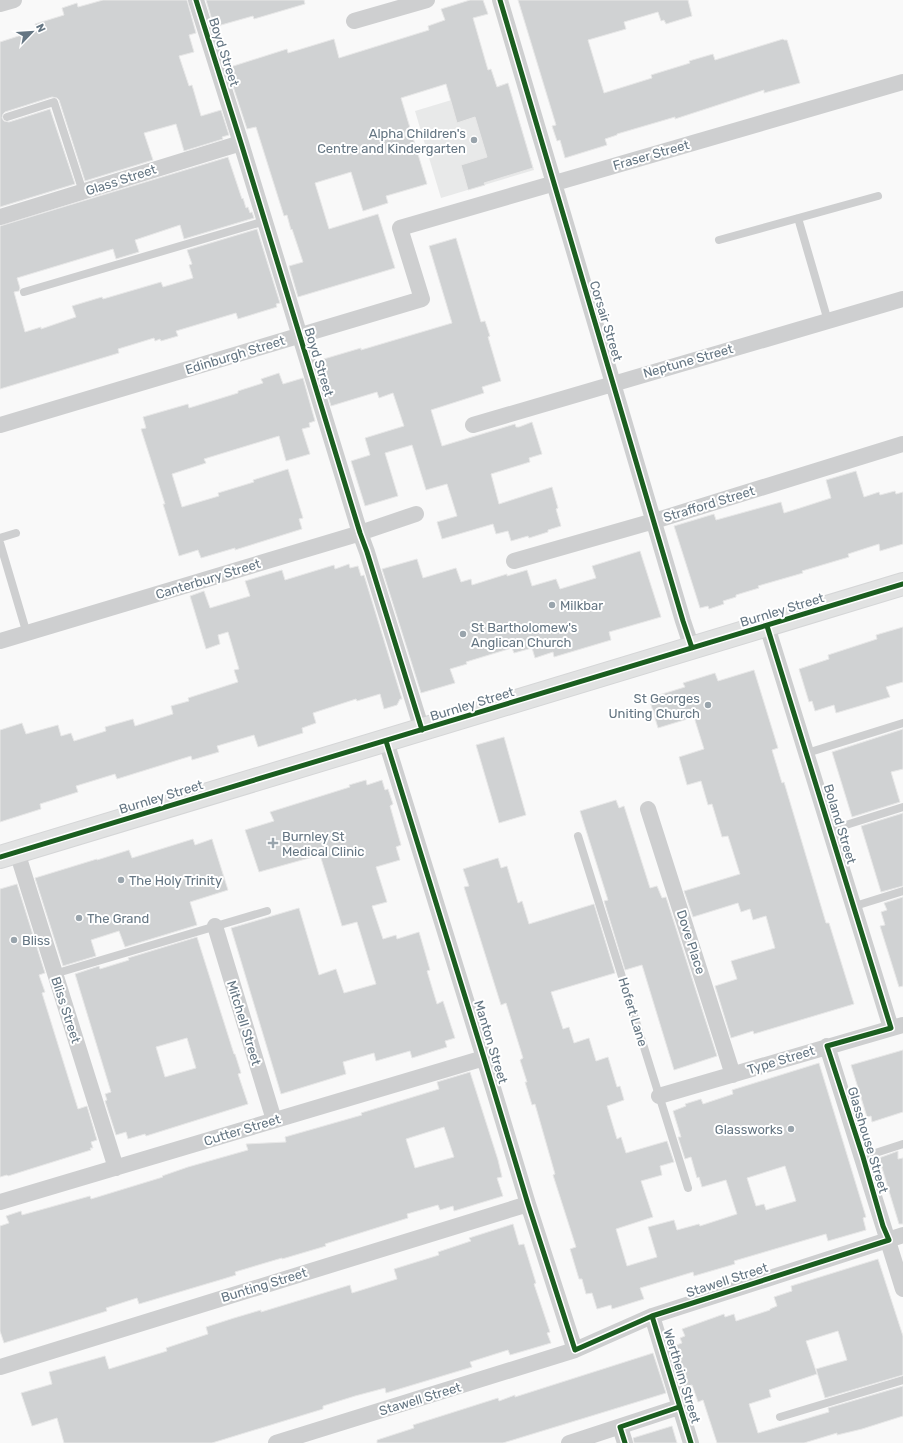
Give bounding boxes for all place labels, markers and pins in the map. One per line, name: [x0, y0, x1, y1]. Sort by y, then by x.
place label: Alpha Children's Centre and Kindergarten: [317, 126, 466, 157]
marker: Alpha Children's Centre and Kindergarten: [469, 135, 479, 145]
place label: Milkbar: [560, 598, 603, 613]
marker: Milkbar: [547, 600, 557, 610]
place label: St Bartholomew's Anglican Church: [471, 620, 578, 651]
marker: St Bartholomew's Anglican Church: [458, 629, 468, 639]
place label: St Georges Uniting Church: [609, 691, 700, 722]
marker: St Georges Uniting Church: [703, 700, 713, 710]
place label: Burnley St Medical Clinic: [282, 829, 364, 859]
marker: Burnley St Medical Clinic: [267, 837, 279, 849]
place label: The Holy Trinity: [129, 873, 222, 888]
marker: The Holy Trinity: [116, 875, 126, 885]
place label: The Grand: [87, 911, 149, 926]
marker: The Grand: [74, 913, 84, 923]
place label: Bliss: [22, 933, 51, 948]
marker: Bliss: [9, 935, 19, 945]
place label: Glassworks: [715, 1122, 783, 1137]
marker: Glassworks: [786, 1124, 796, 1134]

